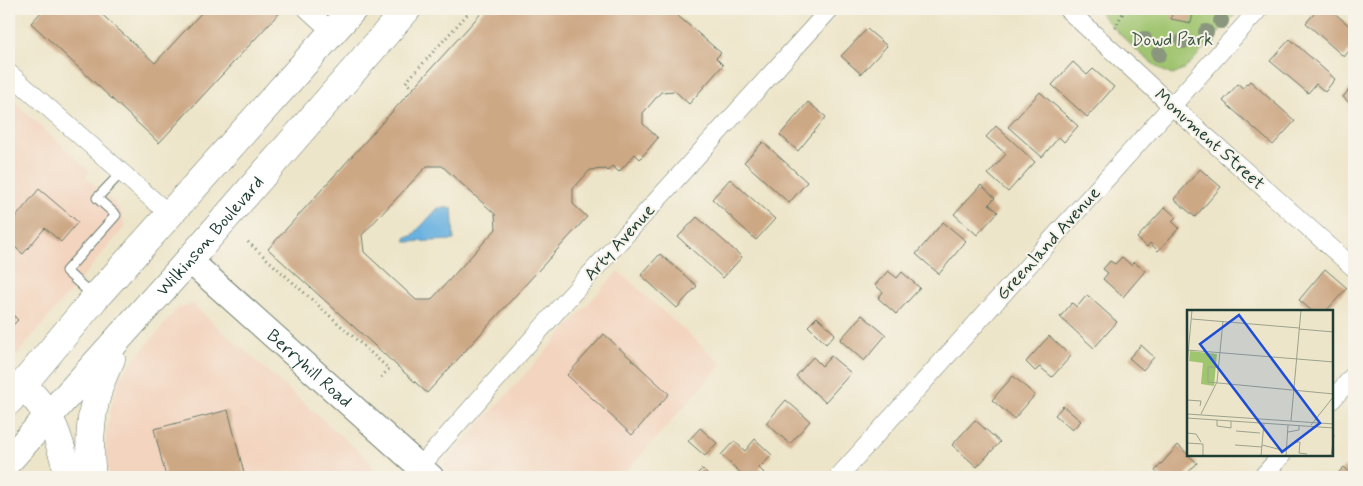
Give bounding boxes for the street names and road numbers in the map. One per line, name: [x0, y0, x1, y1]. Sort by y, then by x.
street label: Monument Street: [1149, 84, 1270, 196]
street label: Wilkinson Boulevard: [151, 171, 270, 302]
street label: Greenland Avenue: [991, 182, 1106, 306]
street label: Arty Avenue: [579, 199, 661, 286]
street label: Berryhill Road: [261, 324, 357, 414]

